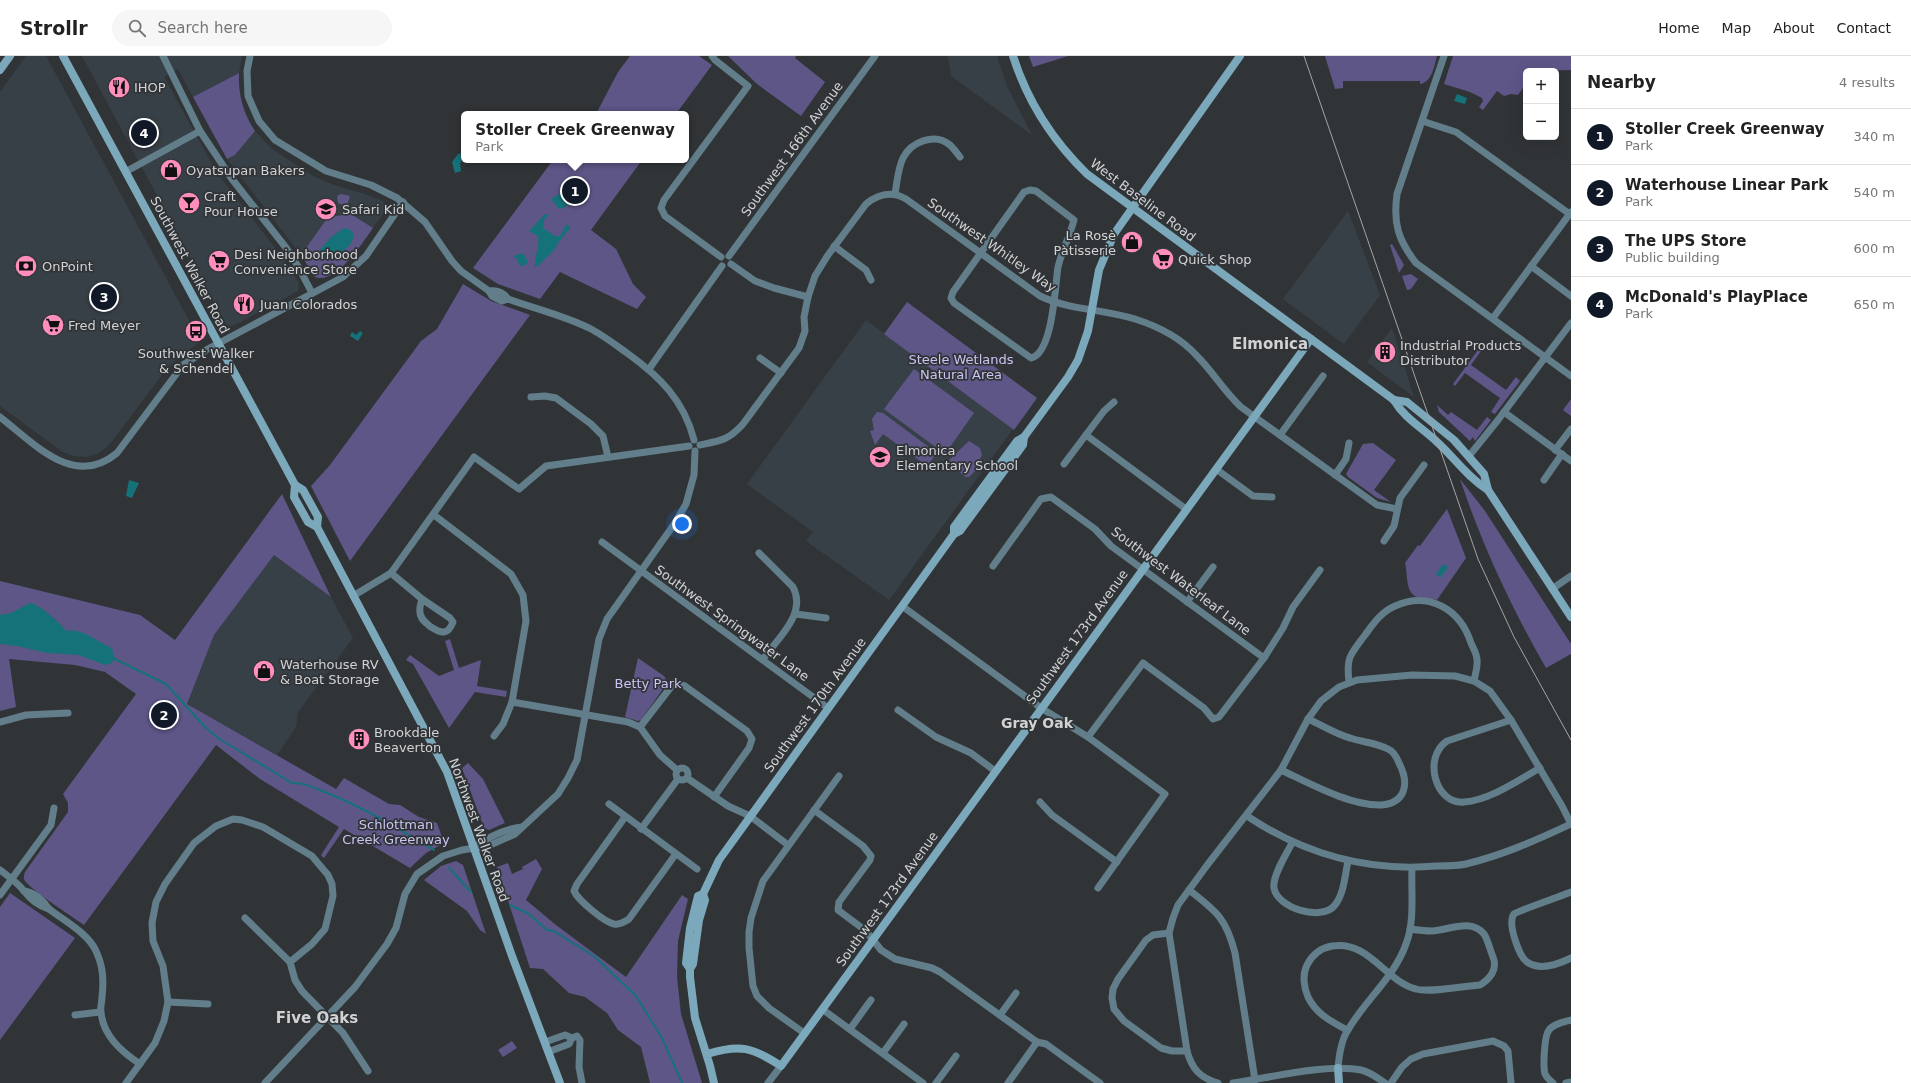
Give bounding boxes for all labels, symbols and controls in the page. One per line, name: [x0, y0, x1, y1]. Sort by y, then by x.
search box: [112, 10, 392, 46]
text: Strollr: [20, 17, 88, 39]
icon: search: [126, 17, 148, 39]
text: Search here: [158, 19, 248, 37]
text: Home: [1658, 20, 1700, 36]
text: Map: [1722, 20, 1751, 36]
text: About: [1773, 20, 1815, 36]
text: Contact: [1837, 20, 1891, 36]
map controls: [1523, 68, 1559, 140]
button: +: [1523, 68, 1559, 104]
text: Nearby: [1587, 72, 1656, 92]
restaurant icon: IHOP: [106, 74, 132, 100]
text: 4 results: [1839, 75, 1895, 90]
street label: Southwest 166th Avenue: [738, 79, 846, 219]
place label: IHOP: [134, 80, 166, 95]
button: −: [1523, 104, 1559, 140]
popup: [461, 111, 689, 163]
pin: 4: [131, 118, 157, 148]
text: Stoller Creek Greenway: [1625, 120, 1824, 138]
text: Stoller Creek Greenway: [475, 121, 675, 139]
text: 1: [1595, 129, 1605, 144]
text: 340 m: [1853, 129, 1895, 144]
text: Park: [1625, 138, 1653, 153]
text: Park: [475, 139, 503, 154]
street label: West Baseline Road: [1087, 156, 1199, 244]
shop icon: Oyatsupan Bakers: [158, 157, 184, 183]
place label: Oyatsupan Bakers: [186, 163, 305, 178]
pin: 1: [562, 176, 588, 206]
text: Waterhouse Linear Park: [1625, 176, 1828, 194]
text: 2: [1595, 185, 1605, 200]
text: 540 m: [1853, 185, 1895, 200]
place label: Craft Pour House: [204, 189, 278, 219]
bar icon: Craft Pour House: [176, 190, 202, 216]
street label: Southwest Walker Road: [147, 194, 233, 336]
text: Park: [1625, 194, 1653, 209]
street label: Southwest Whitley Way: [925, 195, 1059, 295]
school or university icon: Safari Kid: [313, 196, 339, 222]
place label: Safari Kid: [342, 202, 404, 217]
place label: La Rosè Pàtisserie: [1054, 228, 1116, 258]
shop icon: La Rosè Pàtisserie: [1119, 229, 1145, 255]
text: The UPS Store: [1625, 232, 1746, 250]
text: 3: [1595, 241, 1605, 256]
text: 600 m: [1853, 241, 1895, 256]
supermarket icon: Quick Shop: [1150, 246, 1176, 272]
place label: Desi Neighborhood Convenience Store: [234, 247, 358, 277]
supermarket icon: Desi Neighborhood Convenience Store: [206, 248, 232, 274]
text: Public building: [1625, 250, 1720, 265]
place label: Quick Shop: [1178, 252, 1252, 267]
bank icon: OnPoint: [13, 253, 39, 279]
place label: OnPoint: [42, 259, 93, 274]
pin: 3: [91, 282, 117, 312]
text: McDonald's PlayPlace: [1625, 288, 1808, 306]
restaurant icon: Juan Colorados: [231, 291, 257, 317]
place label: Juan Colorados: [259, 297, 358, 312]
text: 4: [1595, 297, 1605, 312]
text: 650 m: [1853, 297, 1895, 312]
text: Park: [1625, 306, 1653, 321]
supermarket icon: Fred Meyer: [40, 312, 66, 338]
place label: Fred Meyer: [68, 318, 141, 333]
bus stop icon: Southwest Walker & Schendel: [183, 318, 209, 344]
district label: Elmonica: [1232, 335, 1308, 353]
place label: Industrial Products Distributor: [1400, 338, 1521, 368]
building icon: Industrial Products Distributor: [1372, 339, 1398, 365]
place label: Southwest Walker & Schendel: [138, 346, 255, 376]
park label: Steele Wetlands Natural Area: [908, 352, 1014, 382]
place label: Elmonica Elementary School: [896, 443, 1018, 473]
school or university icon: Elmonica Elementary School: [867, 444, 893, 470]
your location: [672, 514, 692, 534]
street label: Southwest Waterleaf Lane: [1108, 524, 1254, 638]
street label: Southwest Springwater Lane: [652, 562, 812, 684]
street label: Southwest 173rd Avenue: [1023, 567, 1131, 707]
street label: Southwest 170th Avenue: [761, 635, 869, 775]
place label: Waterhouse RV & Boat Storage: [280, 657, 379, 687]
shop icon: Waterhouse RV & Boat Storage: [251, 658, 277, 684]
park label: Betty Park: [614, 676, 682, 691]
pin: 2: [151, 700, 177, 730]
district label: Gray Oak: [1001, 715, 1074, 731]
place label: Brookdale Beaverton: [374, 725, 441, 755]
building icon: Brookdale Beaverton: [346, 726, 372, 752]
street label: Northwest Walker Road: [446, 756, 512, 904]
park label: Schlottman Creek Greenway: [342, 817, 450, 847]
street label: Southwest 173rd Avenue: [833, 829, 941, 969]
district label: Five Oaks: [276, 1009, 358, 1027]

